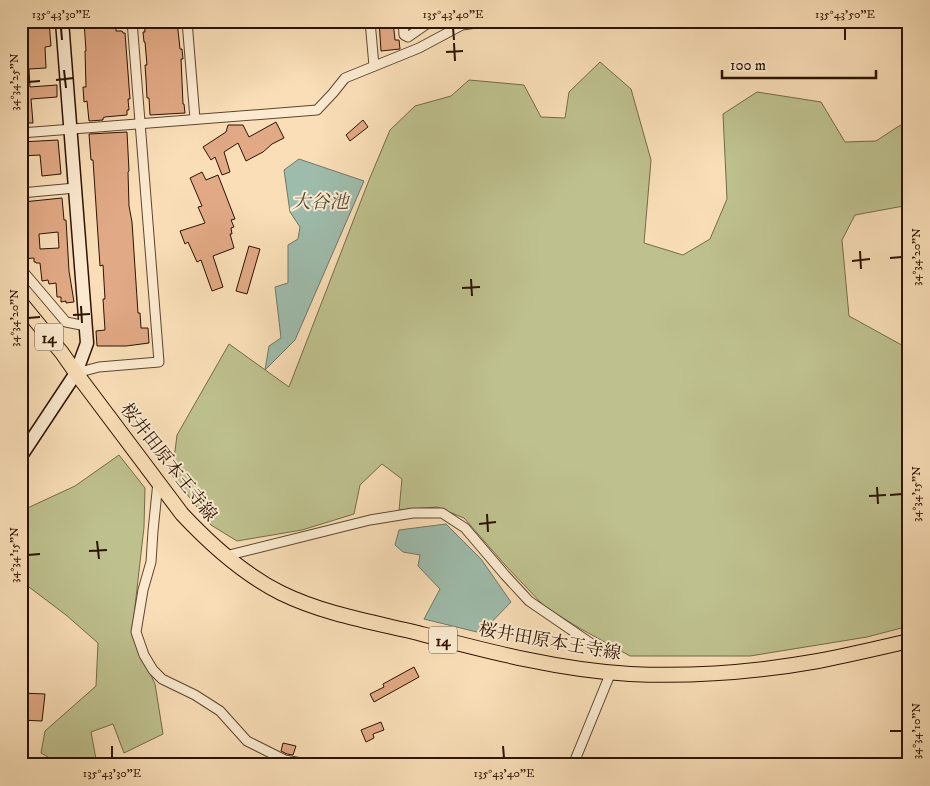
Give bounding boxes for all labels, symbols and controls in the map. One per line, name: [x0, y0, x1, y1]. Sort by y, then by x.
text: 135°43'30"E: [32, 7, 91, 22]
text: 135°43'40"E: [423, 7, 484, 22]
text: 135°43'50"E: [815, 7, 876, 22]
scale bar: [722, 48, 876, 80]
text: 34°34'25"N: [7, 53, 22, 111]
text: 100 m: [730, 56, 766, 75]
water label: 大谷池: [291, 191, 350, 214]
text: 34°34'20"N: [909, 228, 924, 286]
text: 34°34'20"N: [7, 289, 22, 347]
road number: 14: [35, 324, 63, 351]
street label: 桜井田原本王寺線: [115, 399, 221, 526]
text: 34°34'15"N: [909, 466, 924, 522]
text: 34°34'15"N: [7, 527, 22, 583]
street label: 桜井田原本王寺線: [477, 619, 623, 665]
road number: 14: [429, 626, 457, 654]
text: 34°34'10"N: [909, 703, 924, 759]
text: 135°43'30"E: [83, 766, 142, 781]
text: 135°43'40"E: [474, 766, 535, 781]

